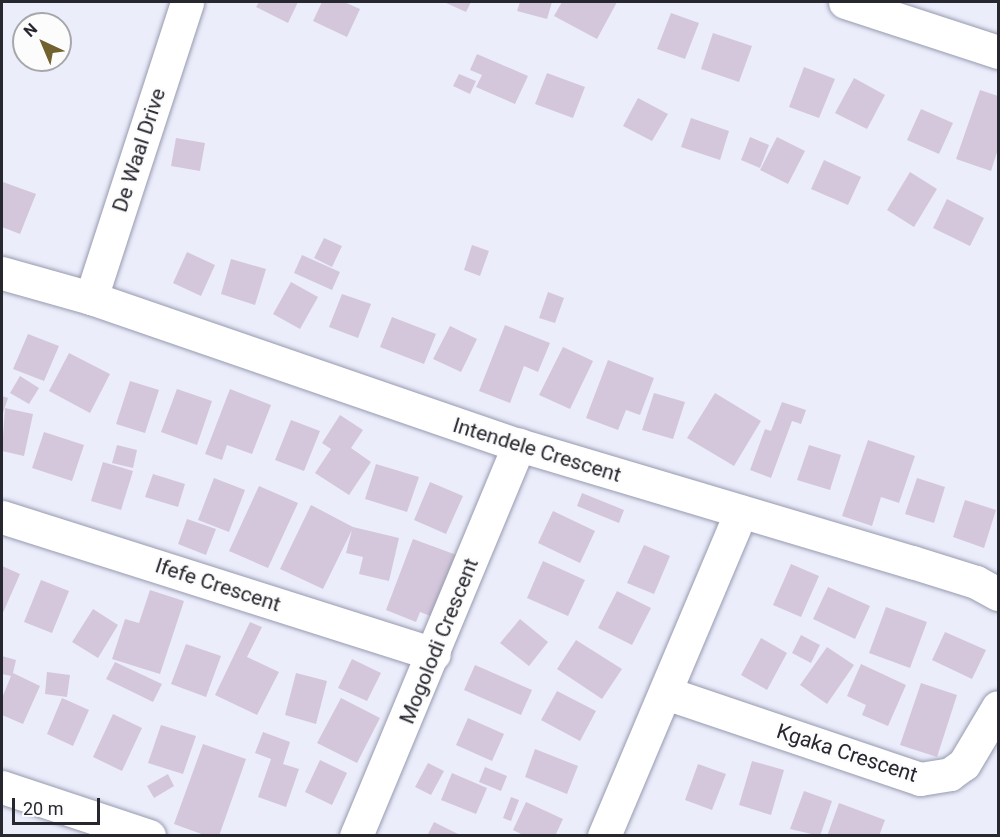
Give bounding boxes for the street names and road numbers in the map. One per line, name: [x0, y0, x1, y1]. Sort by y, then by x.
street label: De Waal Drive: [107, 85, 171, 215]
street label: Intendele Crescent: [450, 412, 624, 488]
street label: Ifefe Crescent: [152, 553, 284, 617]
street label: Mogolodi Crescent: [394, 554, 484, 728]
street label: Kgaka Crescent: [773, 718, 921, 788]

